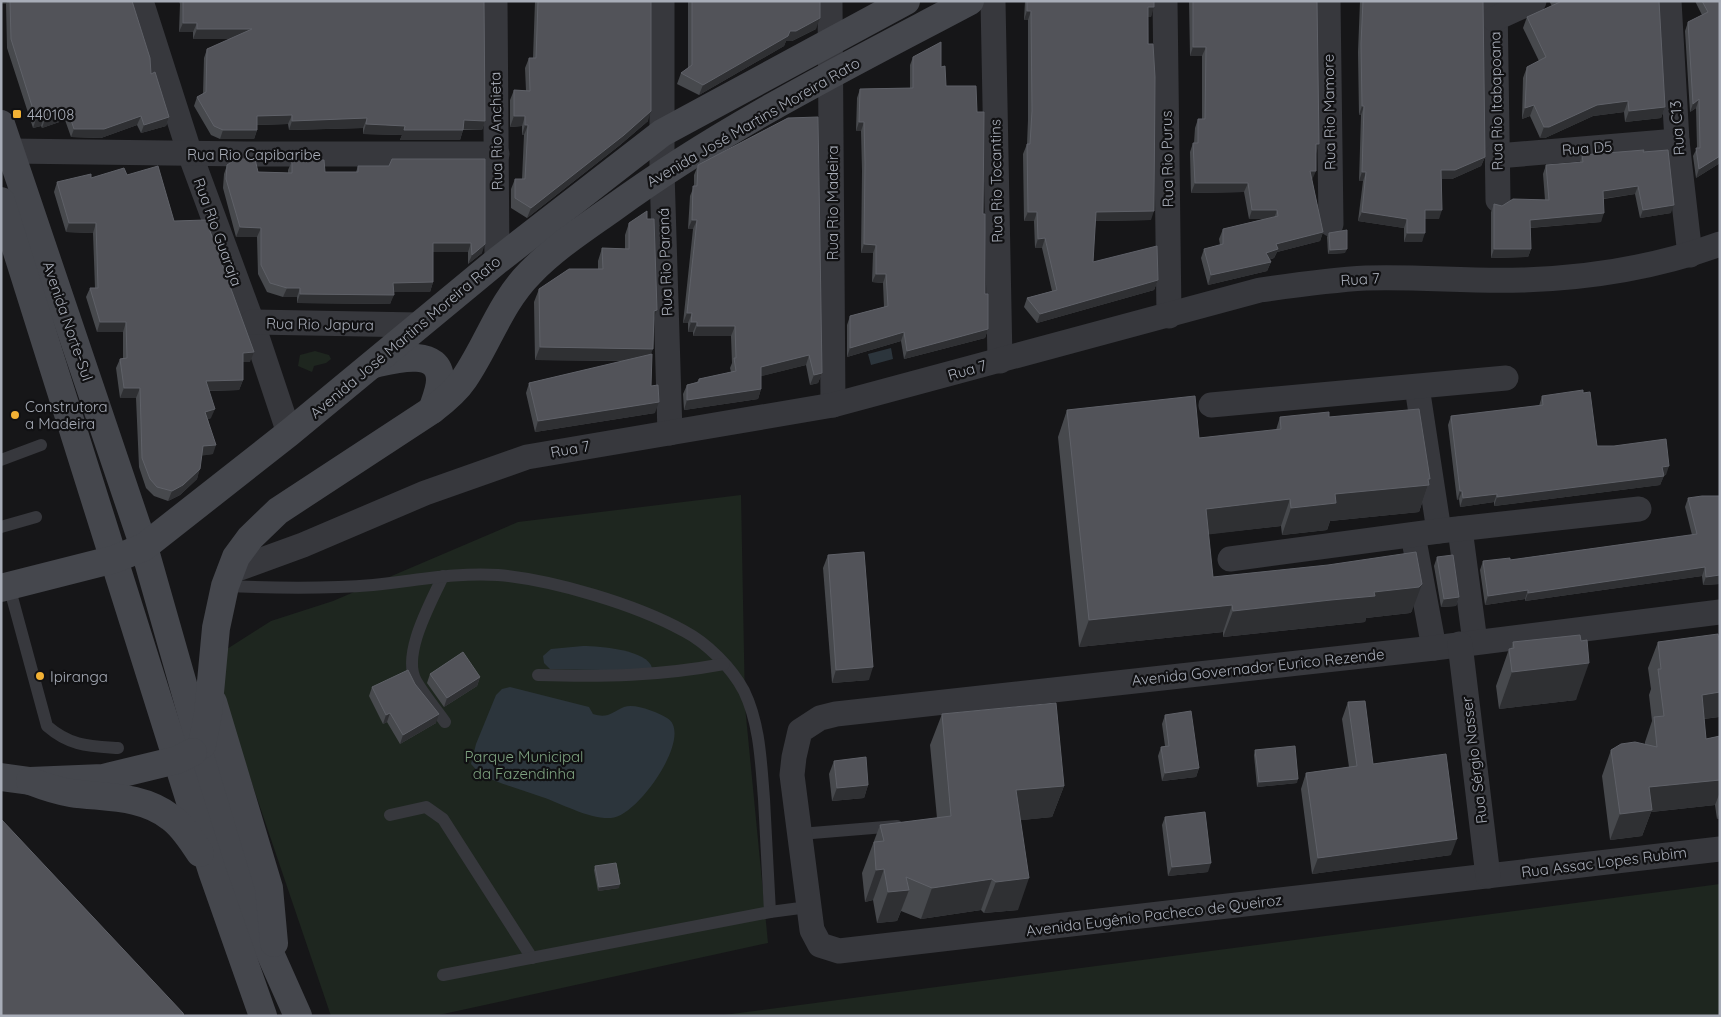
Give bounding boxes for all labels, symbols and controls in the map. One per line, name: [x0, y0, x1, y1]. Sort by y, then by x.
street label: Rua Rio Itabapoana: [1485, 31, 1507, 171]
street label: Avenida José Martins Moreira Rato: [643, 53, 863, 191]
street label: Rua Rio Mamore: [1318, 54, 1340, 170]
street label: Rua Rio Anchieta: [485, 72, 507, 190]
street label: Rua C13: [1666, 100, 1688, 156]
place label: 440108: [27, 105, 74, 124]
marker: 440108: [11, 108, 23, 120]
street label: Rua Rio Purus: [1157, 110, 1177, 208]
street label: Rua Rio Tocantins: [985, 119, 1007, 243]
street label: Rua D5: [1561, 137, 1613, 159]
street label: Rua Rio Capibaribe: [187, 145, 321, 164]
street label: Rua Rio Madeira: [823, 146, 842, 261]
street label: Rua Rio Guaraja: [190, 175, 246, 289]
street label: Rua Rio Paraná: [654, 207, 676, 317]
street label: Avenida José Martins Moreira Rato: [306, 252, 504, 422]
street label: Avenida Norte-Sul: [39, 259, 97, 383]
street label: Rua 7: [1340, 268, 1380, 290]
street label: Rua Rio Japura: [266, 314, 374, 334]
street label: Rua 7: [945, 355, 989, 385]
place label: Construtora a Madeira: [25, 397, 108, 433]
marker: Construtora a Madeira: [9, 409, 21, 421]
street label: Rua 7: [549, 436, 591, 462]
street label: Avenida Governador Eurico Rezende: [1131, 644, 1385, 690]
place label: Ipiranga: [50, 667, 108, 686]
marker: Ipiranga: [34, 670, 46, 682]
street label: Rua Sérgio Nasser: [1457, 695, 1491, 825]
park label: Parque Municipal da Fazendinha: [464, 747, 584, 783]
street label: Rua Assac Lopes Rubim: [1520, 842, 1688, 882]
street label: Avenida Eugênio Pacheco de Queiroz: [1025, 890, 1283, 940]

